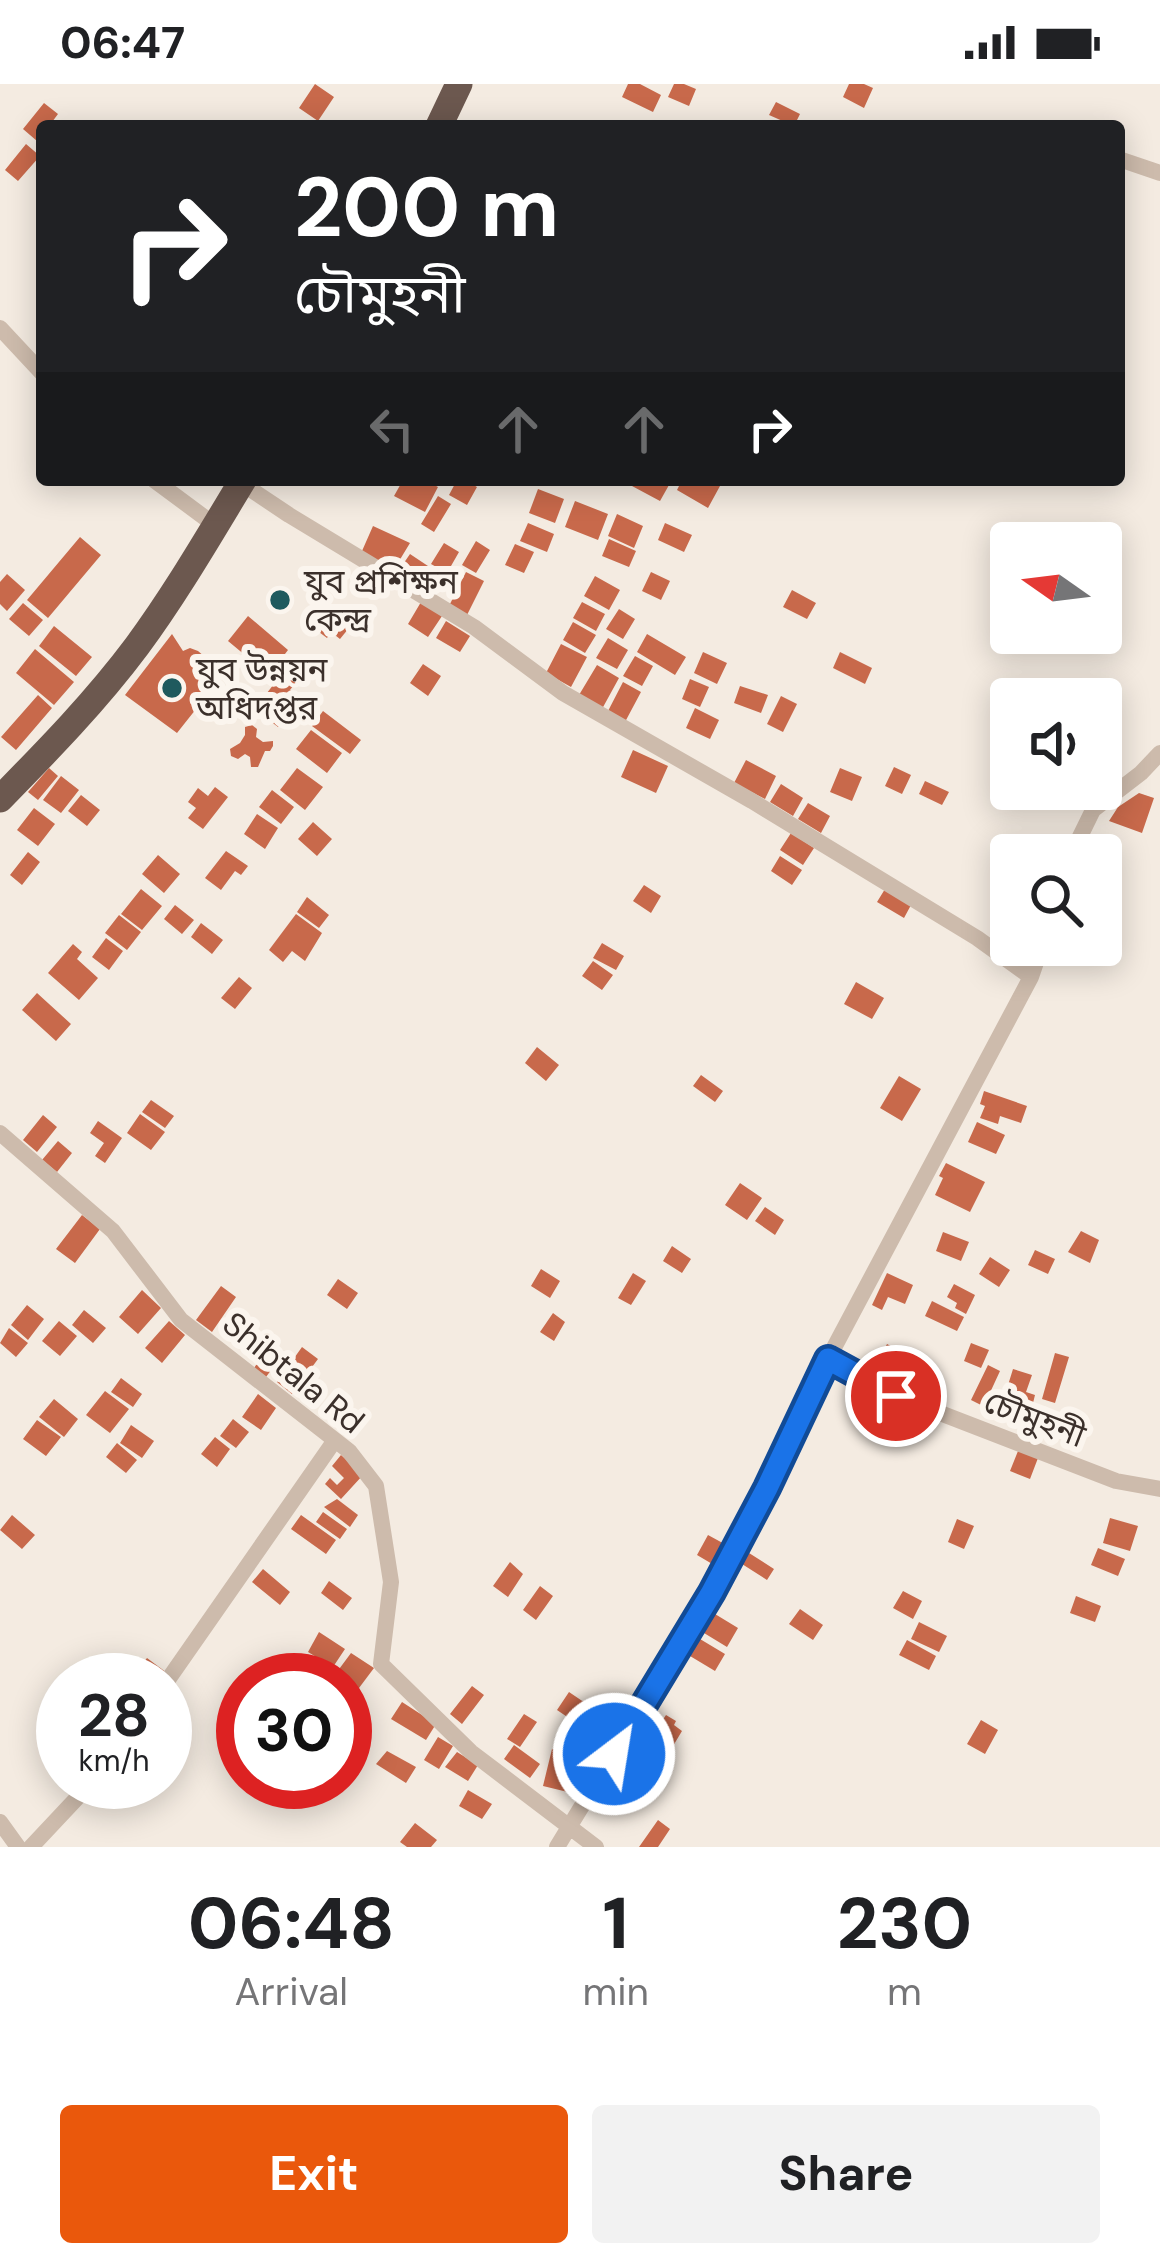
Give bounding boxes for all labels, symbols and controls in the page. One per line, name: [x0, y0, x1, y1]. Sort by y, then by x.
text: 06:47: [60, 13, 185, 72]
text: 200 m: [294, 153, 559, 262]
icon: right: [96, 168, 252, 324]
text: চৌমুহনী: [294, 259, 466, 330]
icon: left: [359, 396, 425, 462]
icon: ahead: [485, 396, 551, 462]
icon: ahead: [611, 396, 677, 462]
icon: right: [737, 396, 803, 462]
north arrow: [990, 522, 1122, 654]
map controls: [990, 522, 1122, 966]
place label: যুব প্রশিক্ষন কেন্দ্র: [303, 560, 459, 641]
marker: যুব প্রশিক্ষন কেন্দ্র: [267, 587, 293, 613]
place label: যুব উন্নয়ন অধিদপ্তর: [195, 648, 329, 729]
marker: যুব উন্নয়ন অধিদপ্তর: [159, 675, 185, 701]
button: sound: [990, 678, 1122, 810]
button: search: [990, 834, 1122, 966]
street label: Shibtala Rd: [214, 1302, 373, 1443]
pin: [845, 1345, 947, 1447]
icon: arrive: [863, 1363, 929, 1429]
street label: চৌমুহনী: [978, 1380, 1093, 1458]
speed limit sign: 30: [216, 1653, 372, 1809]
text: 28: [78, 1676, 150, 1755]
position arrow: [551, 1691, 677, 1817]
text: km/h: [79, 1741, 149, 1780]
text: 06:48: [188, 1877, 395, 1970]
text: 1: [603, 1877, 629, 1970]
text: 230: [837, 1877, 972, 1970]
text: Arrival: [234, 1966, 348, 2017]
text: min: [582, 1966, 649, 2017]
text: m: [887, 1966, 922, 2017]
button: Exit: [60, 2105, 568, 2243]
button: Share: [592, 2105, 1100, 2243]

